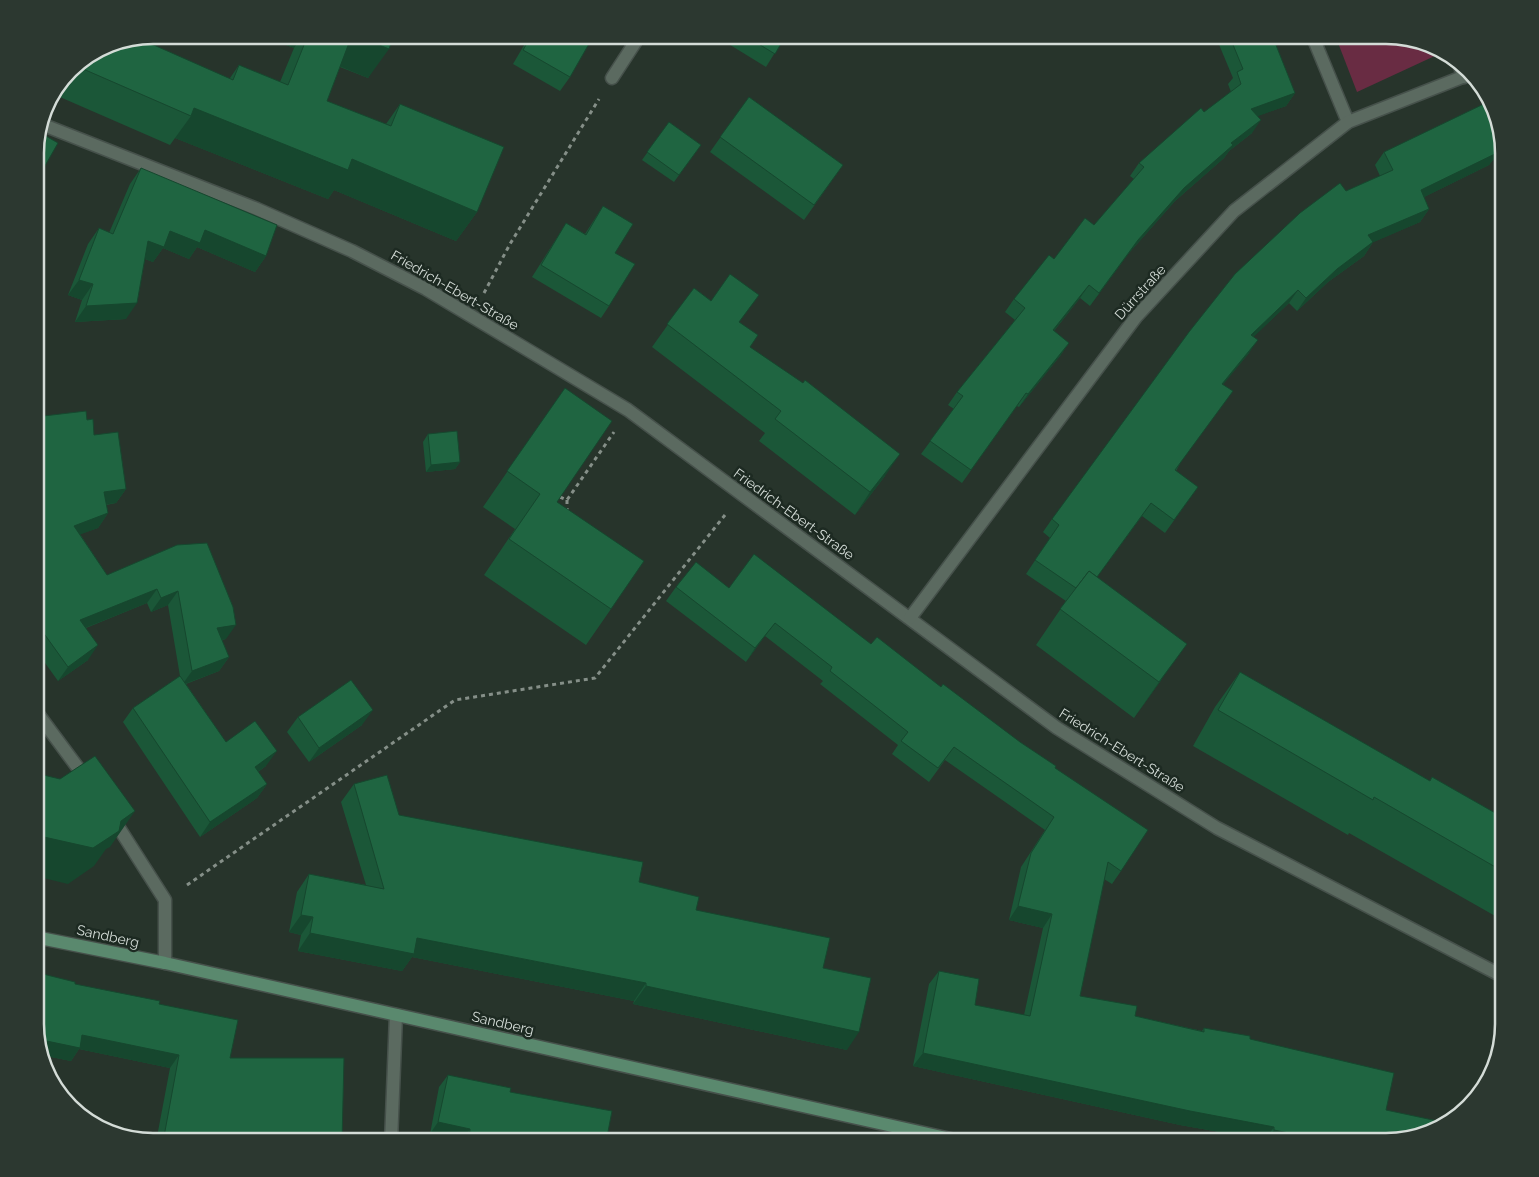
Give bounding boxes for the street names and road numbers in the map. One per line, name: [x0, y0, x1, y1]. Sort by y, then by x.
street label: Friedrich-Ebert-Straße: [388, 247, 522, 333]
street label: Dürrstraße: [1111, 261, 1169, 323]
street label: Friedrich-Ebert-Straße: [731, 465, 857, 563]
street label: Friedrich-Ebert-Straße: [1056, 705, 1188, 795]
street label: Sandberg: [75, 922, 141, 950]
street label: Sandberg: [470, 1008, 536, 1038]

